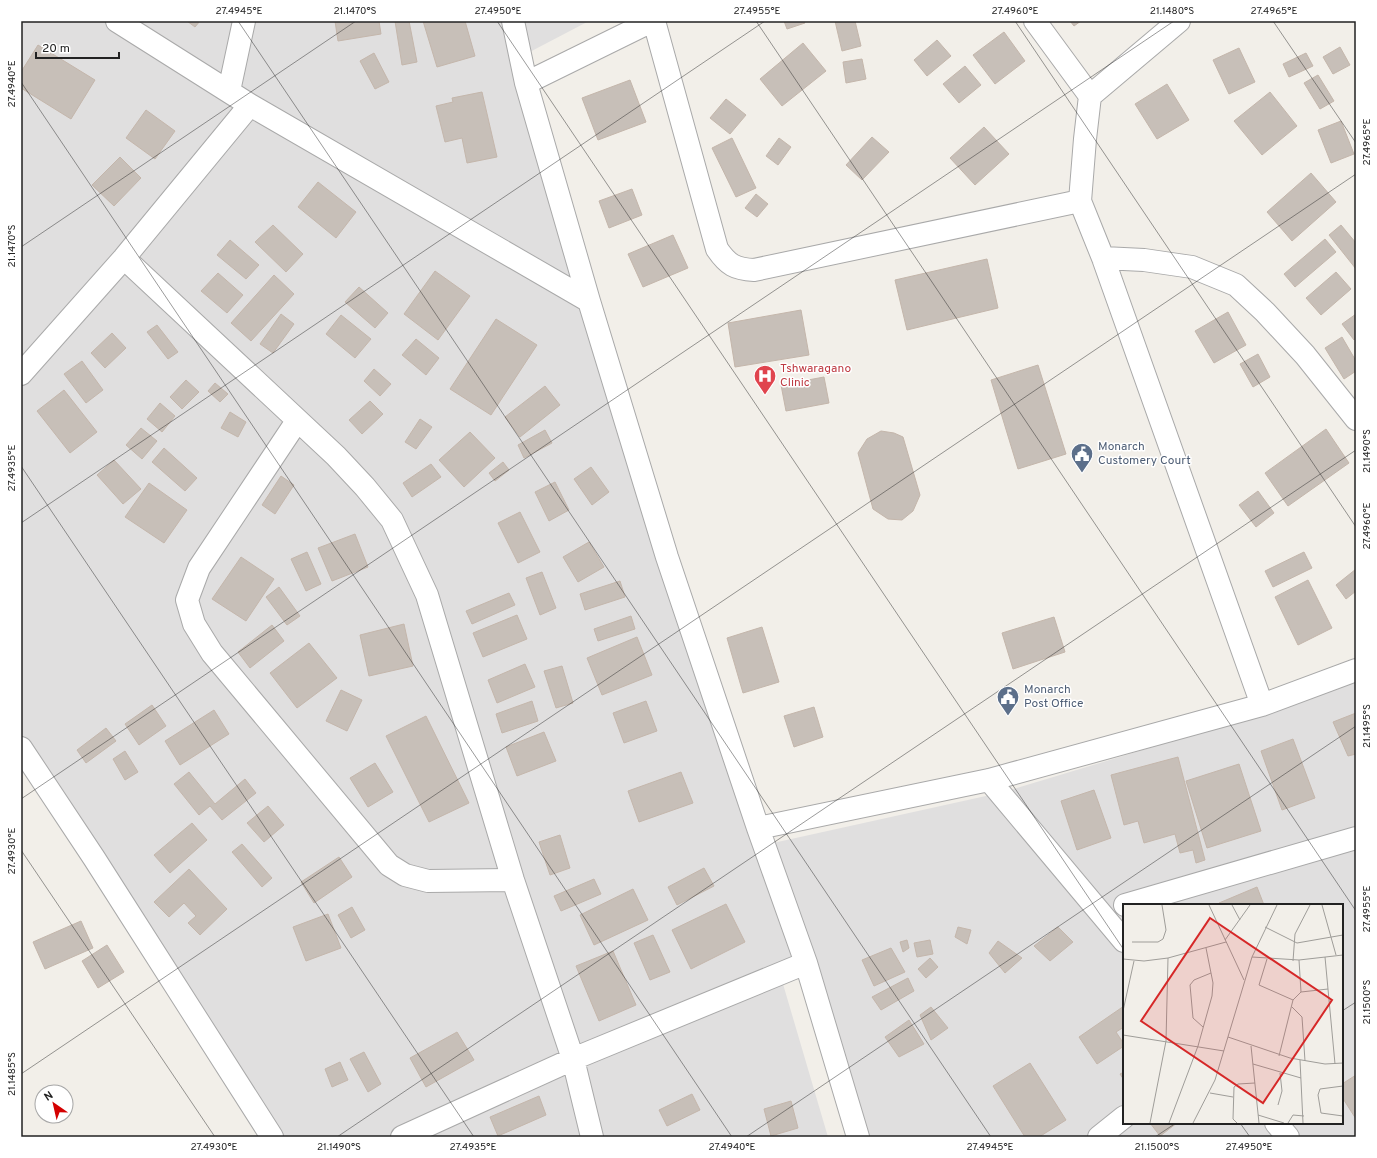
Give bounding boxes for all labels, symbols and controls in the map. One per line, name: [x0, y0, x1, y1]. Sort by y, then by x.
text: 27.4945°E: [215, 5, 263, 18]
text: 21.1470°S: [333, 5, 377, 18]
text: 27.4950°E: [474, 5, 522, 18]
text: 27.4955°E: [733, 5, 781, 18]
text: 27.4960°E: [992, 5, 1039, 18]
text: 21.1480°S: [1150, 5, 1194, 18]
text: 27.4965°E: [1251, 5, 1297, 18]
scale bar: [36, 34, 119, 60]
text: 20 m: [42, 41, 70, 57]
text: 27.4940°E: [6, 60, 19, 108]
text: 27.4965°E: [1361, 119, 1374, 165]
text: 21.1470°S: [6, 224, 19, 268]
place label: Tshwaragano Clinic: [780, 361, 852, 391]
hospital icon: Tshwaragano Clinic: [752, 363, 778, 396]
text: 21.1490°S: [1361, 429, 1374, 473]
place label: Monarch Customery Court: [1098, 439, 1191, 469]
public building icon: Monarch Customery Court: [1069, 441, 1095, 474]
text: 27.4935°E: [6, 445, 19, 491]
text: 27.4960°E: [1361, 502, 1374, 550]
place label: Monarch Post Office: [1024, 682, 1084, 712]
public building icon: Monarch Post Office: [995, 684, 1021, 717]
text: 21.1495°S: [1361, 704, 1374, 748]
text: 27.4930°E: [6, 828, 19, 874]
text: 27.4955°E: [1361, 885, 1374, 933]
inset map: [1123, 904, 1343, 1124]
text: 21.1500°S: [1361, 980, 1374, 1024]
text: 21.1485°S: [6, 1052, 19, 1096]
north arrow: [34, 1084, 74, 1124]
text: N: [42, 1089, 56, 1105]
text: 27.4930°E: [191, 1141, 237, 1154]
text: 21.1490°S: [317, 1141, 361, 1154]
text: 27.4935°E: [450, 1141, 496, 1154]
text: 27.4940°E: [708, 1141, 756, 1154]
text: 27.4945°E: [966, 1141, 1014, 1154]
text: 21.1500°S: [1135, 1141, 1179, 1154]
text: 27.4950°E: [1225, 1141, 1273, 1154]

